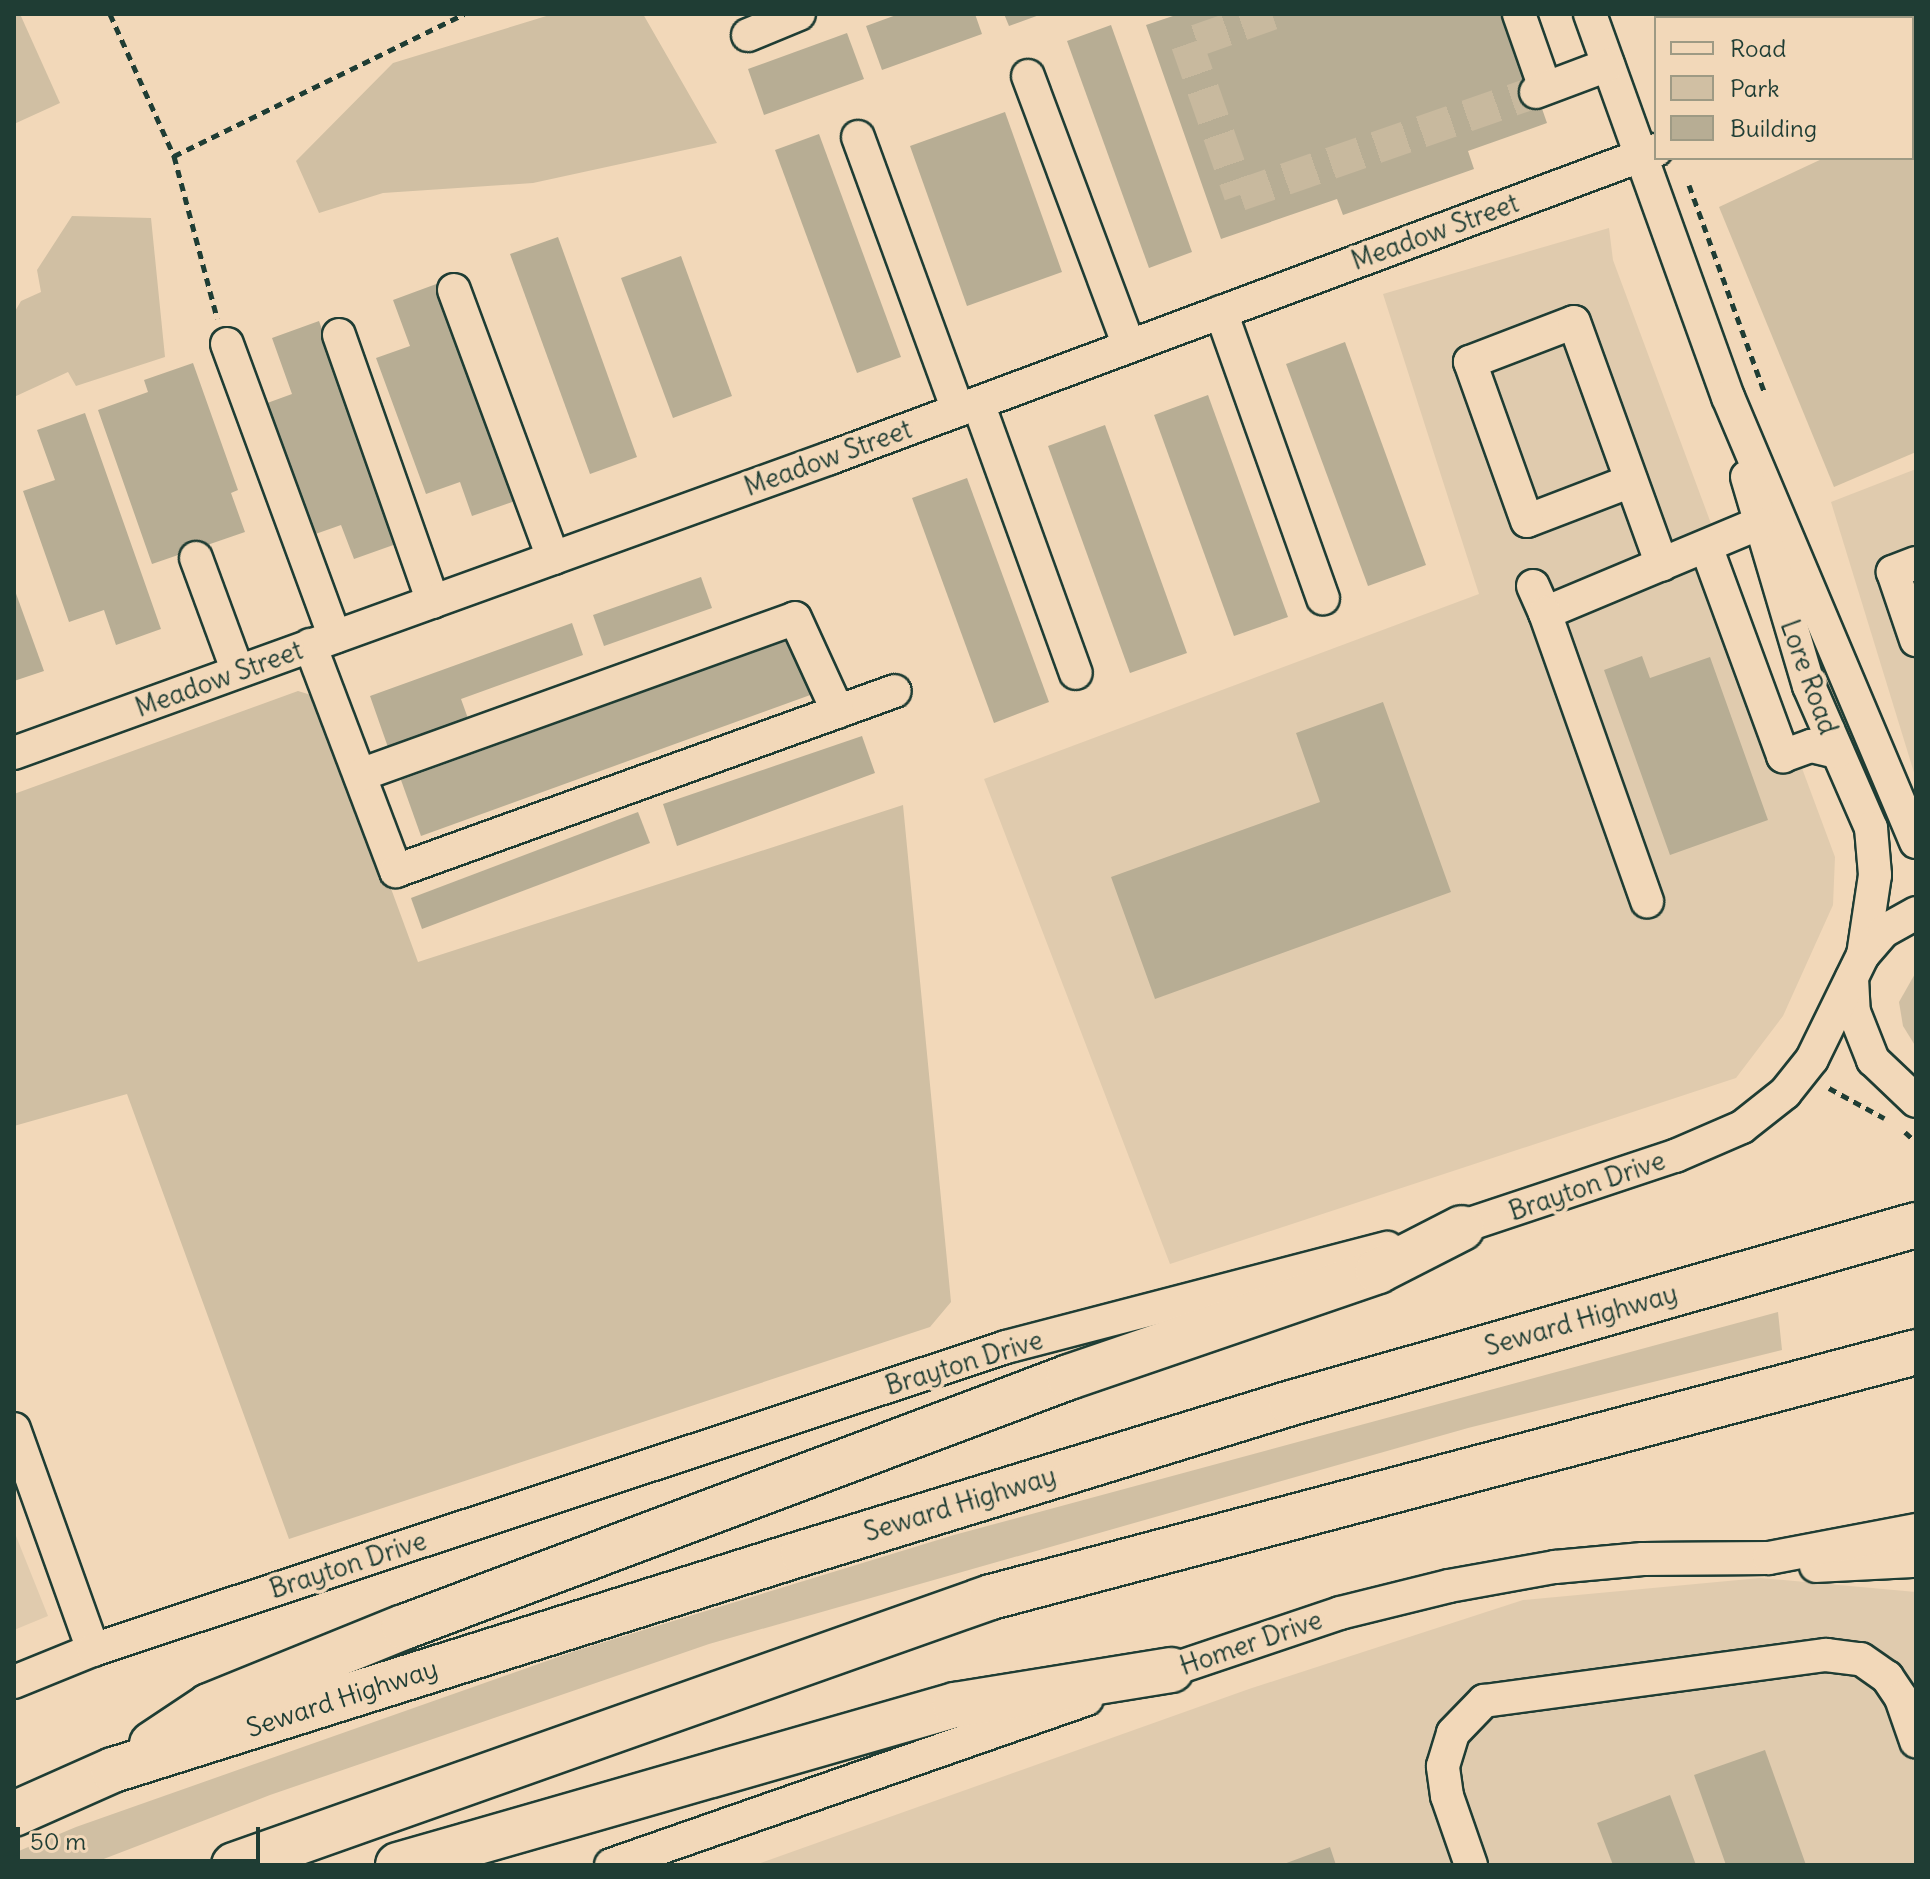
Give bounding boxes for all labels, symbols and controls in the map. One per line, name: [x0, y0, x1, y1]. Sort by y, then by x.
legend: [1654, 16, 1914, 160]
text: Road: [1730, 33, 1786, 63]
text: Park: [1730, 73, 1780, 103]
text: Building: [1730, 113, 1817, 143]
street label: Meadow Street: [1347, 187, 1523, 277]
street label: Meadow Street: [740, 413, 916, 503]
street label: Lore Road: [1774, 616, 1844, 738]
street label: Meadow Street: [131, 634, 307, 724]
street label: Brayton Drive: [1505, 1145, 1669, 1227]
street label: Seward Highway: [1481, 1278, 1681, 1362]
street label: Brayton Drive: [882, 1324, 1046, 1402]
street label: Seward Highway: [860, 1460, 1060, 1548]
street label: Brayton Drive: [266, 1525, 430, 1605]
street label: Homer Drive: [1176, 1604, 1326, 1682]
street label: Seward Highway: [242, 1652, 442, 1744]
scale bar: [20, 1811, 264, 1861]
text: 50 m: [30, 1826, 86, 1856]

